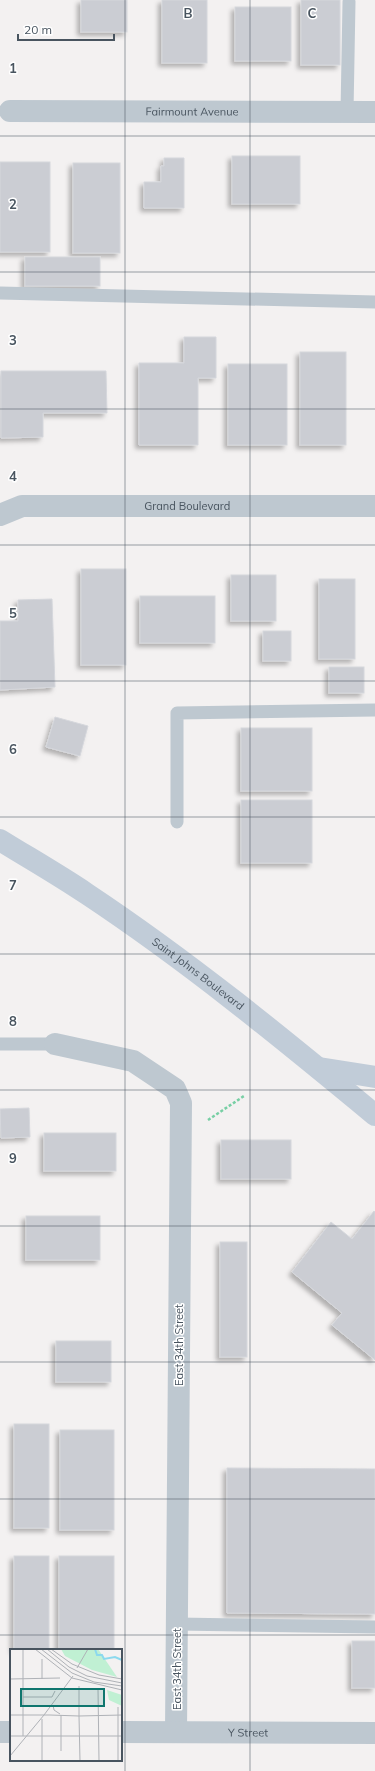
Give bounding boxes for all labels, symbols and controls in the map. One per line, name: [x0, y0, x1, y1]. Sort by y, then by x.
text: B: [184, 5, 193, 21]
text: C: [308, 5, 317, 21]
scale bar: [18, 16, 114, 42]
text: 20 m: [24, 22, 52, 37]
text: 1: [9, 60, 17, 76]
street label: Fairmount Avenue: [145, 104, 239, 119]
text: 2: [9, 196, 17, 212]
text: 3: [9, 332, 17, 348]
text: 4: [9, 468, 17, 484]
street label: Grand Boulevard: [144, 499, 230, 513]
text: 5: [9, 605, 17, 621]
text: 6: [9, 741, 17, 757]
text: 7: [9, 877, 17, 893]
street label: Saint Johns Boulevard: [149, 934, 247, 1013]
text: 8: [9, 1013, 17, 1029]
text: 9: [9, 1150, 17, 1166]
street label: East 34th Street: [172, 1304, 186, 1386]
street label: East 34th Street: [170, 1628, 184, 1710]
inset map: [10, 1649, 122, 1761]
street label: Y Street: [227, 1725, 268, 1740]

